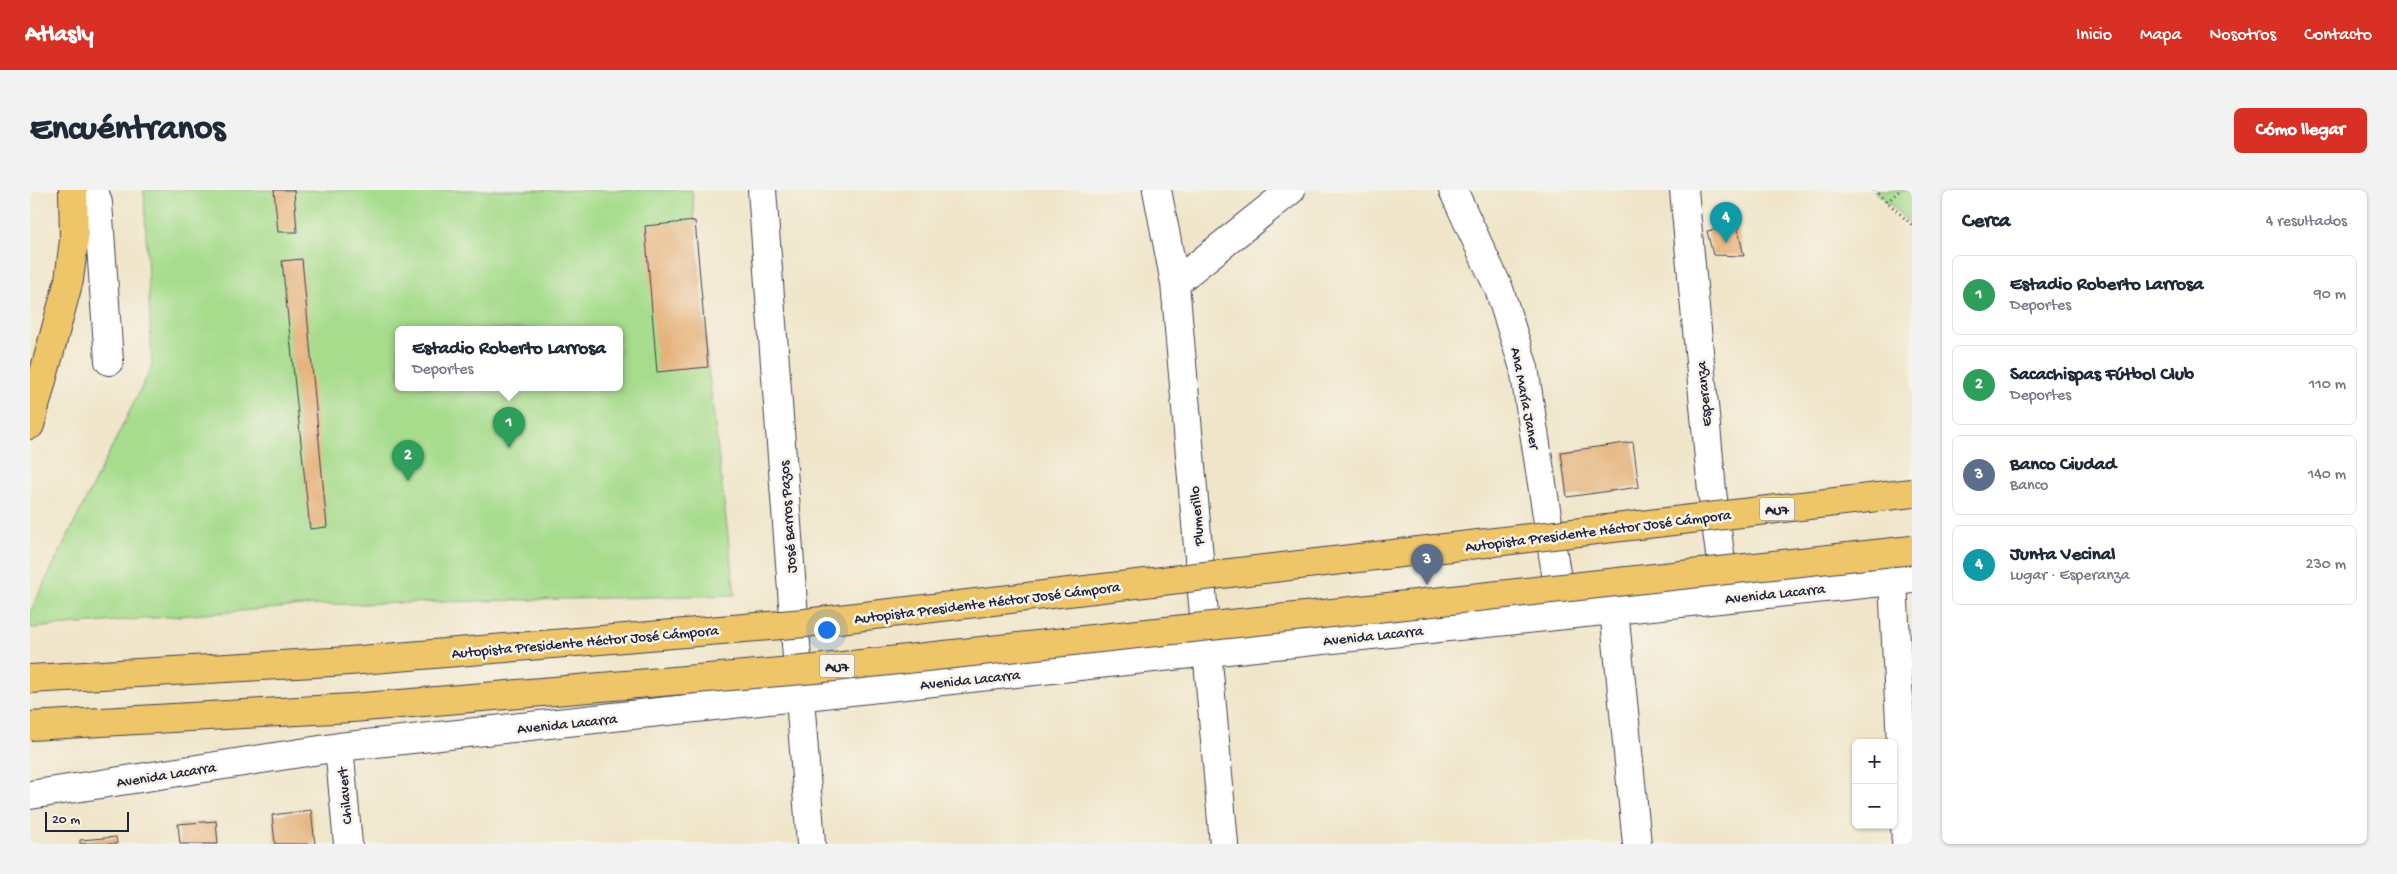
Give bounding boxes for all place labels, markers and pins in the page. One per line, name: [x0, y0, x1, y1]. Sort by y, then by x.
pin: 4: [1710, 202, 1742, 243]
pin: 1: [493, 407, 525, 448]
pin: 2: [392, 440, 424, 481]
pin: 3: [1411, 544, 1443, 585]

